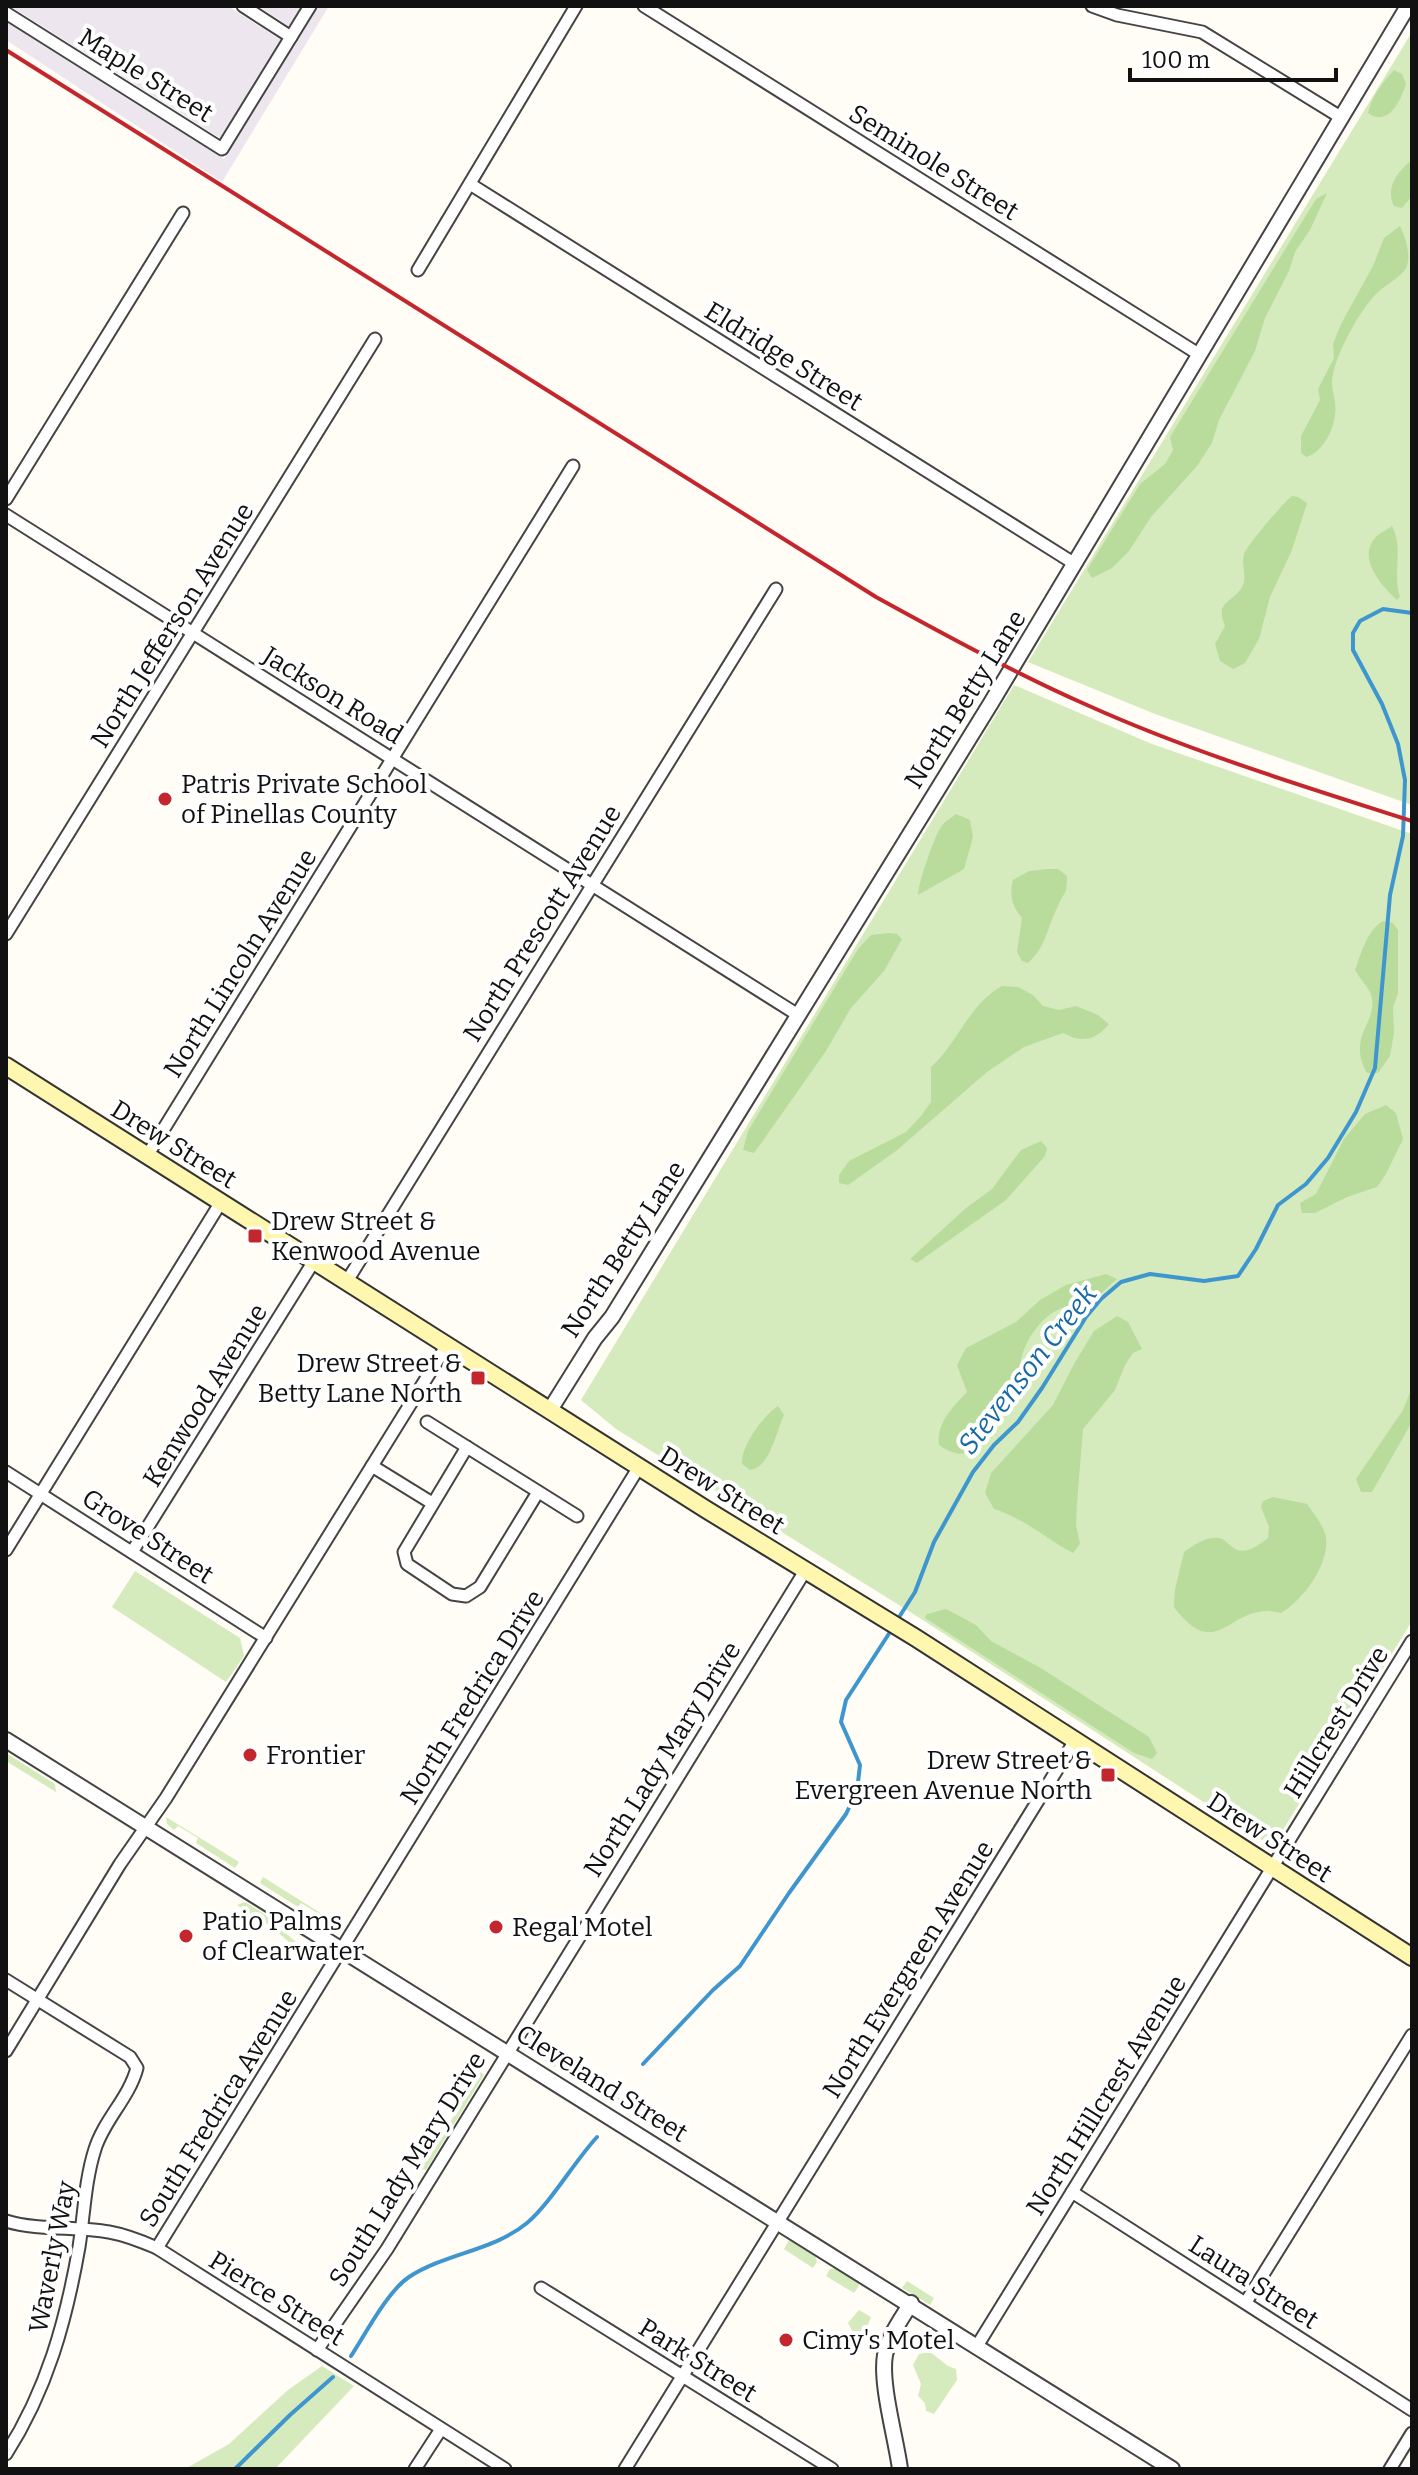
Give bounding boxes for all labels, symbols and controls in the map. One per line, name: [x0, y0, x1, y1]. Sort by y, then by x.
street label: Maple Street: [73, 22, 219, 129]
scale bar: [1130, 32, 1336, 82]
text: 100 m: [1142, 46, 1210, 74]
street label: Seminole Street: [843, 98, 1025, 227]
street label: Eldridge Street: [699, 295, 869, 418]
street label: North Jefferson Avenue: [84, 497, 261, 753]
street label: North Betty Lane: [898, 604, 1033, 794]
street label: Jackson Road: [256, 640, 408, 751]
place label: Patris Private School of Pinellas County: [181, 769, 427, 830]
marker: Patris Private School of Pinellas County: [156, 790, 174, 808]
street label: North Prescott Avenue: [457, 799, 628, 1047]
street label: North Lincoln Avenue: [157, 843, 323, 1083]
street label: Drew Street: [105, 1094, 243, 1196]
street label: North Betty Lane: [555, 1155, 692, 1343]
place label: Drew Street & Kenwood Avenue: [271, 1206, 481, 1267]
marker: Drew Street & Kenwood Avenue: [246, 1227, 264, 1245]
water label: Stevenson Creek: [951, 1277, 1104, 1461]
street label: Kenwood Avenue: [137, 1298, 274, 1492]
place label: Drew Street & Betty Lane North: [258, 1348, 462, 1409]
marker: Drew Street & Betty Lane North: [469, 1369, 487, 1387]
street label: Drew Street: [653, 1440, 791, 1542]
street label: Grove Street: [76, 1482, 220, 1591]
street label: North Fredrica Drive: [394, 1584, 551, 1810]
street label: North Lady Mary Drive: [577, 1636, 747, 1882]
street label: Hillcrest Drive: [1278, 1641, 1395, 1804]
place label: Frontier: [266, 1740, 366, 1771]
place label: Drew Street & Evergreen Avenue North: [795, 1745, 1092, 1806]
marker: Frontier: [241, 1746, 259, 1764]
marker: Drew Street & Evergreen Avenue North: [1099, 1766, 1117, 1784]
street label: Drew Street: [1202, 1786, 1338, 1889]
street label: North Evergreen Avenue: [816, 1835, 1000, 2104]
place label: Patio Palms of Clearwater: [202, 1906, 365, 1967]
place label: Regal Motel: [512, 1912, 652, 1943]
marker: Regal Motel: [487, 1918, 505, 1936]
marker: Patio Palms of Clearwater: [177, 1927, 195, 1945]
street label: North Hillcrest Avenue: [1020, 1970, 1193, 2221]
street label: South Fredrica Avenue: [133, 1984, 304, 2233]
street label: Cleveland Street: [510, 2018, 694, 2149]
street label: South Lady Mary Drive: [322, 2046, 492, 2292]
street label: Waverly Way: [23, 2178, 82, 2336]
street label: Laura Street: [1183, 2229, 1325, 2336]
street label: Pierce Street: [203, 2245, 351, 2353]
street label: Park Street: [633, 2312, 763, 2409]
place label: Cimy's Motel: [802, 2325, 954, 2356]
marker: Cimy's Motel: [777, 2331, 795, 2349]

